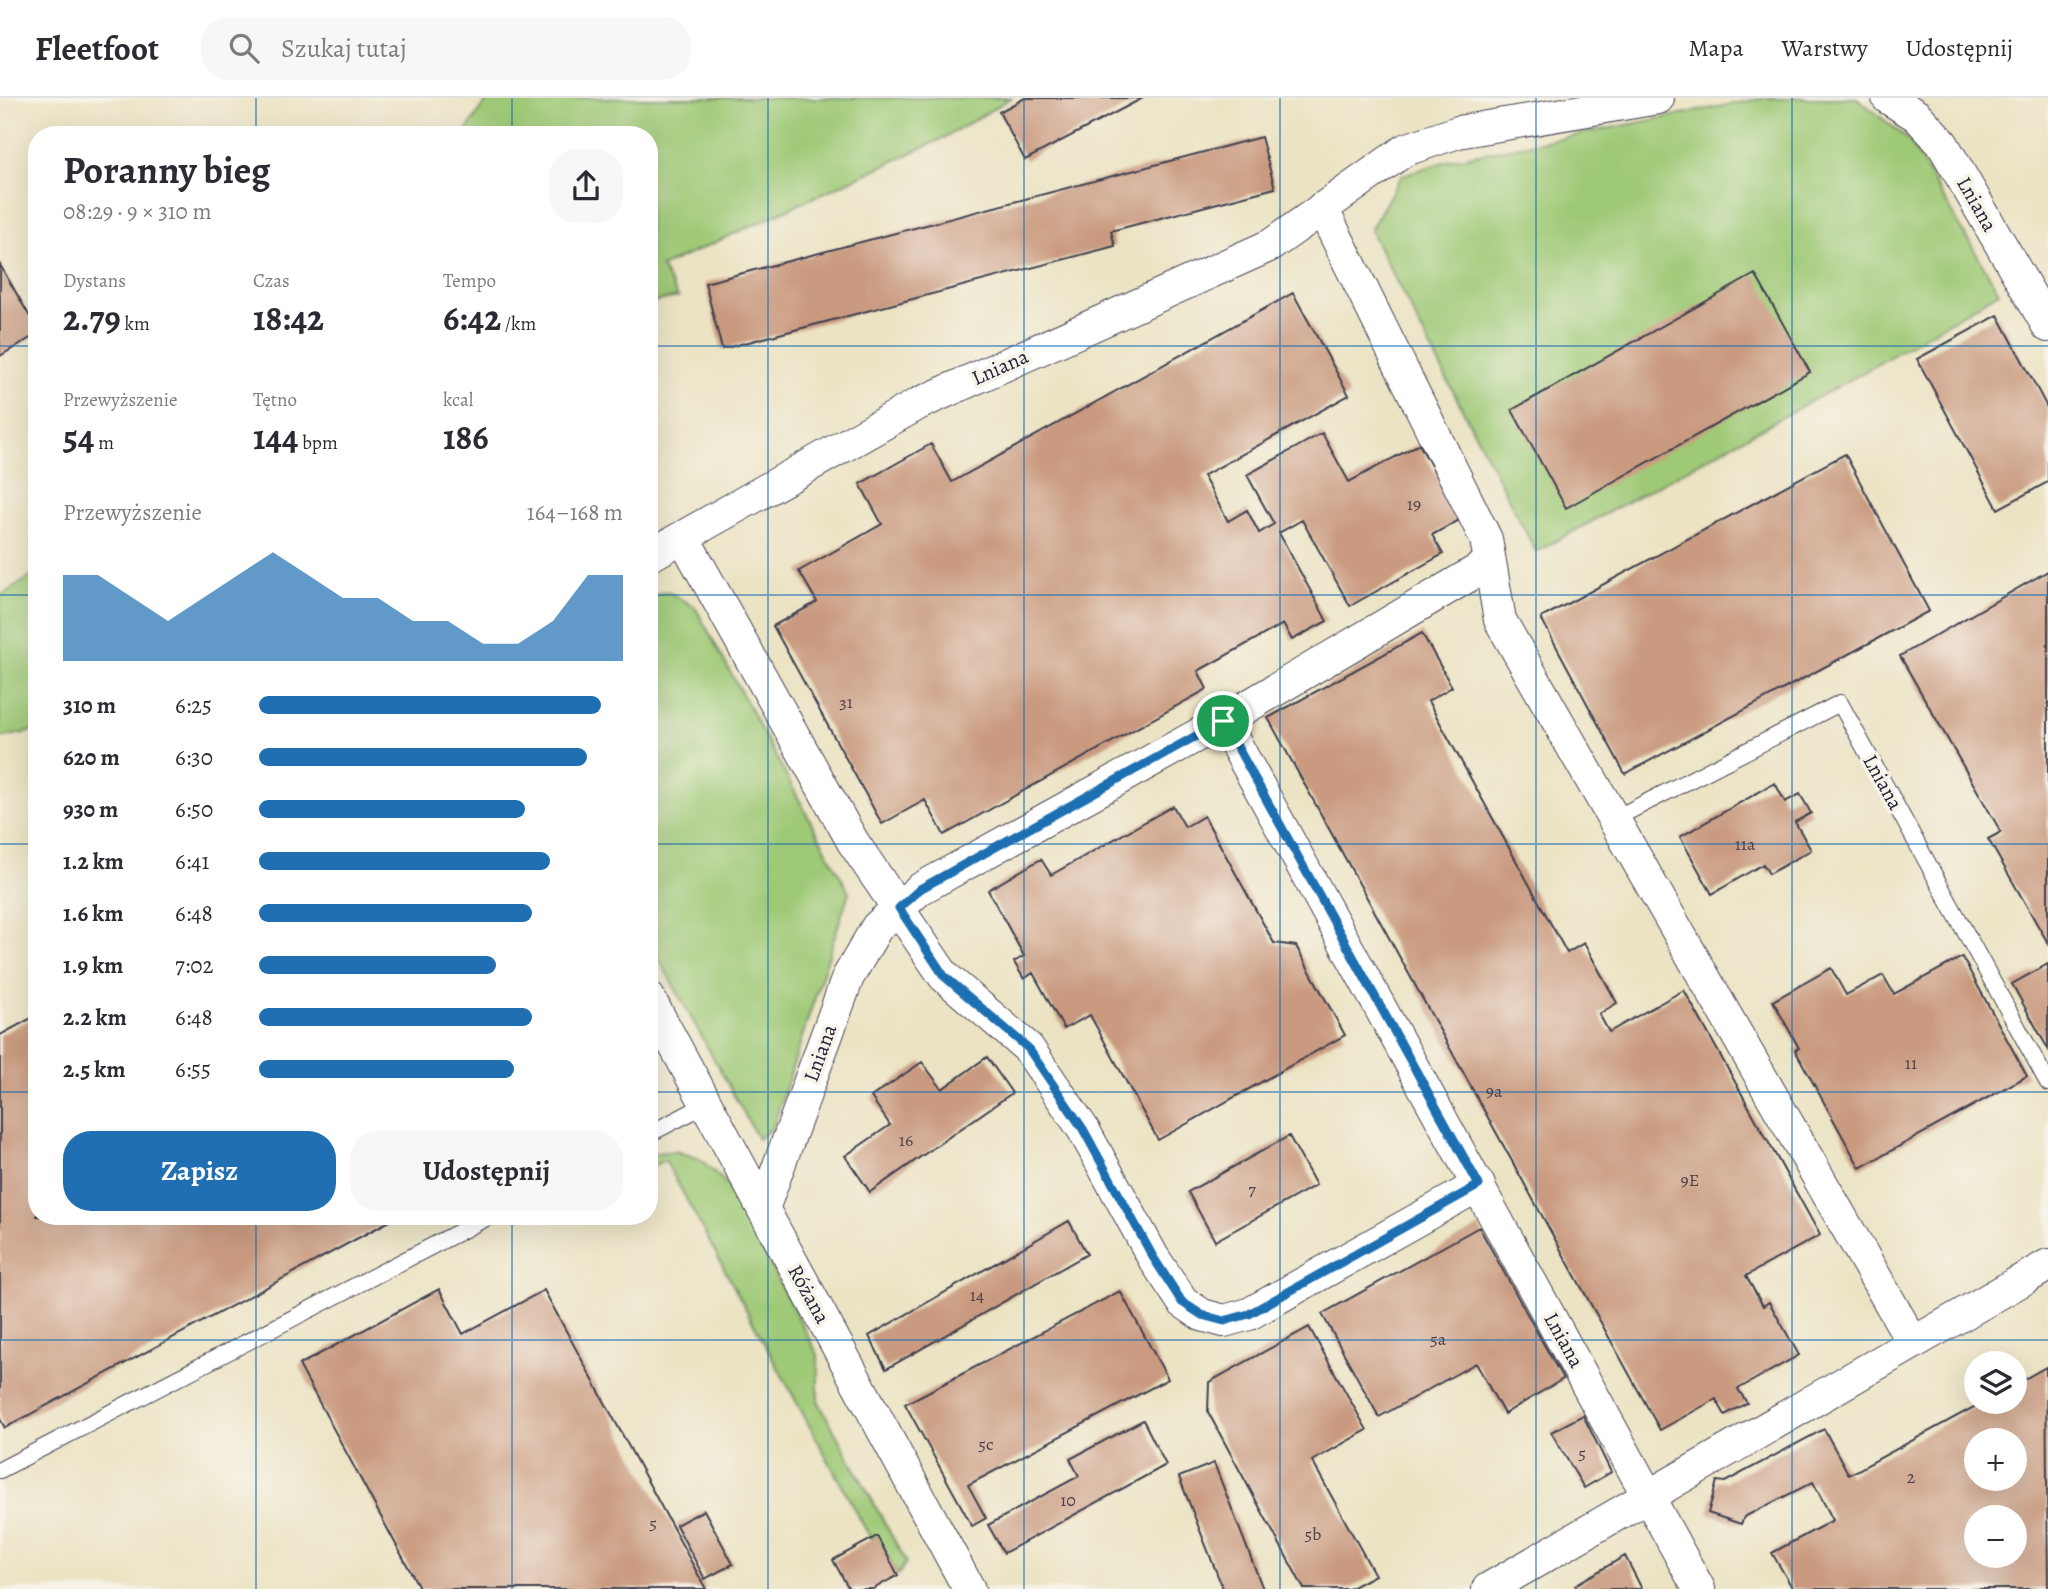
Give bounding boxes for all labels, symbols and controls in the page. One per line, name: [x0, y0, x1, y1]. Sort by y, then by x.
search box: [201, 17, 691, 80]
text: Fleetfoot: [35, 26, 159, 71]
icon: search: [225, 29, 263, 67]
text: Szukaj tutaj: [281, 31, 407, 66]
text: Mapa: [1688, 32, 1744, 64]
text: Warstwy: [1782, 32, 1868, 64]
text: Udostępnij: [1906, 32, 2013, 64]
text: Poranny bieg: [63, 144, 270, 196]
button: share: [549, 149, 623, 223]
street label: Lniana: [1950, 171, 2004, 237]
text: 08:29 · 9 × 310 m: [63, 196, 212, 227]
text: Dystans: [63, 268, 126, 294]
text: Czas: [253, 268, 290, 294]
text: Tempo: [443, 268, 496, 294]
text: 2.79: [63, 294, 121, 342]
text: 18:42: [253, 294, 324, 342]
text: 6:42: [443, 294, 501, 342]
text: km: [121, 311, 150, 337]
text: /km: [501, 311, 536, 337]
street label: Lniana: [967, 342, 1033, 392]
text: Przewyższenie: [63, 387, 178, 413]
text: Tętno: [253, 387, 297, 413]
text: kcal: [443, 387, 473, 413]
text: 54: [63, 413, 94, 461]
text: 144: [253, 413, 298, 461]
text: 186: [443, 413, 489, 461]
text: m: [94, 430, 114, 456]
text: bpm: [298, 430, 338, 456]
house number: 19: [1407, 492, 1421, 516]
text: Przewyższenie: [63, 497, 202, 528]
text: 164–168 m: [527, 497, 623, 528]
text: 310 m: [63, 690, 116, 721]
text: 6:25: [175, 690, 212, 721]
house number: 31: [839, 690, 853, 714]
pin: [1193, 691, 1253, 751]
icon: arrive: [1204, 702, 1242, 740]
text: 620 m: [63, 742, 120, 773]
text: 6:30: [175, 742, 213, 773]
street label: Lniana: [1856, 749, 1910, 815]
text: 930 m: [63, 794, 118, 825]
text: 6:50: [175, 794, 213, 825]
house number: 11a: [1735, 832, 1756, 856]
text: 1.2 km: [63, 846, 124, 877]
text: 6:41: [175, 846, 209, 877]
text: 1.6 km: [63, 898, 123, 929]
text: 6:48: [175, 898, 213, 929]
text: 1.9 km: [63, 950, 123, 981]
text: 7:02: [175, 950, 213, 981]
text: 2.2 km: [63, 1002, 127, 1033]
text: 6:48: [175, 1002, 213, 1033]
street label: Lniana: [797, 1020, 843, 1086]
house number: 11: [1905, 1051, 1917, 1075]
text: 2.5 km: [63, 1054, 125, 1085]
text: 6:55: [175, 1054, 211, 1085]
house number: 9a: [1486, 1079, 1503, 1103]
house number: 16: [899, 1128, 913, 1152]
button: Zapisz: [63, 1131, 336, 1211]
button: Udostępnij: [350, 1131, 623, 1211]
house number: 9E: [1681, 1168, 1699, 1192]
house number: 7: [1248, 1177, 1256, 1201]
street label: Różana: [781, 1259, 837, 1329]
house number: 14: [970, 1283, 984, 1307]
street label: Lniana: [1537, 1307, 1591, 1373]
house number: 5a: [1430, 1327, 1447, 1351]
map controls: [1964, 1351, 2027, 1568]
button: layers: [1964, 1351, 2027, 1414]
button: +: [1964, 1428, 2027, 1491]
house number: 5c: [978, 1432, 994, 1456]
house number: 5: [1578, 1441, 1586, 1465]
house number: 2: [1907, 1465, 1916, 1489]
house number: 10: [1060, 1488, 1076, 1512]
button: −: [1964, 1505, 2027, 1568]
house number: 5: [649, 1511, 657, 1535]
house number: 5b: [1305, 1522, 1321, 1546]

